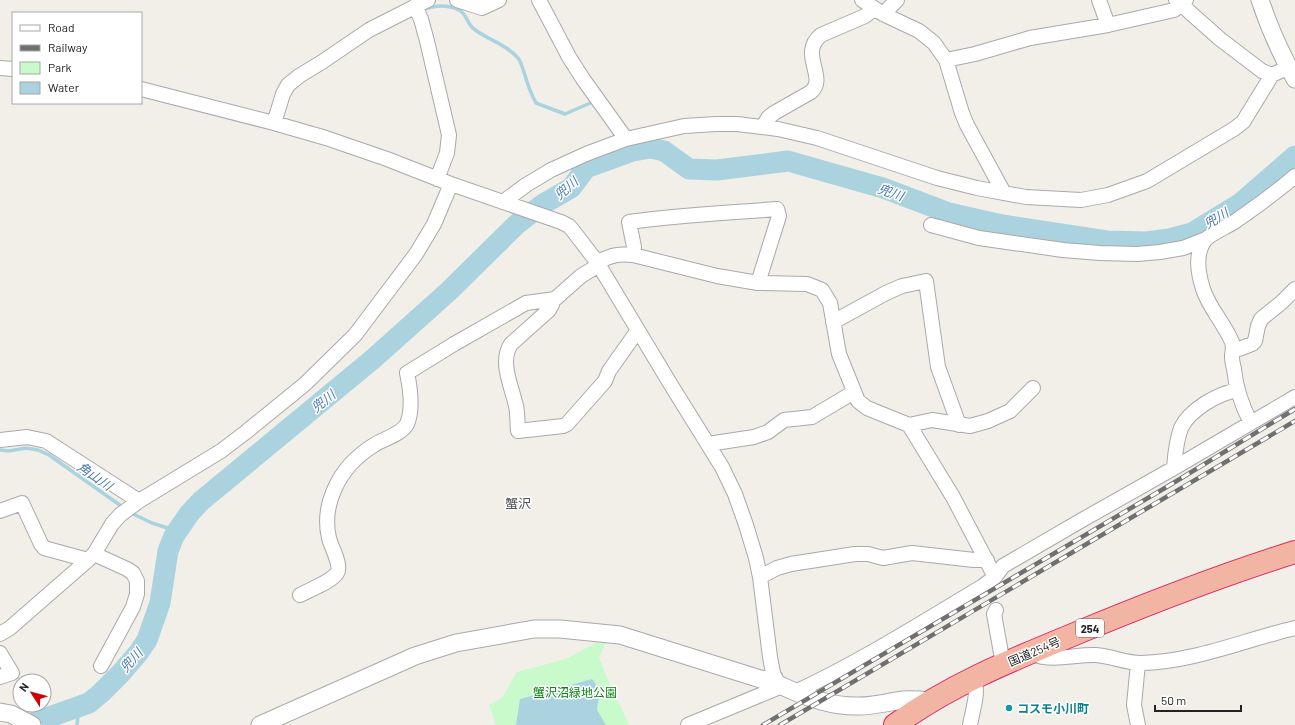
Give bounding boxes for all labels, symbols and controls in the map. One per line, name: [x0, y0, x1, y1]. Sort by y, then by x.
legend: [12, 12, 142, 104]
text: Road: [48, 20, 75, 34]
text: Railway: [48, 40, 88, 54]
text: Park: [48, 60, 72, 74]
text: Water: [48, 80, 80, 94]
water label: 兜川: [551, 172, 583, 203]
water label: 兜川: [876, 180, 908, 204]
water label: 兜川: [1201, 203, 1233, 232]
water label: 兜川: [308, 385, 340, 415]
water label: 角山川: [74, 458, 117, 495]
district label: 蟹沢: [505, 495, 531, 511]
road number: 254: [1076, 619, 1104, 637]
street label: 国道254号: [1006, 634, 1062, 668]
water label: 兜川: [116, 644, 147, 675]
north arrow: [12, 673, 52, 713]
text: N: [16, 680, 31, 694]
park label: 蟹沢沼緑地公園: [533, 685, 617, 699]
scale bar: [1155, 687, 1241, 713]
text: 50 m: [1161, 693, 1186, 707]
place label: コスモ小川町: [1017, 701, 1089, 715]
marker: コスモ小川町: [1004, 703, 1014, 713]

